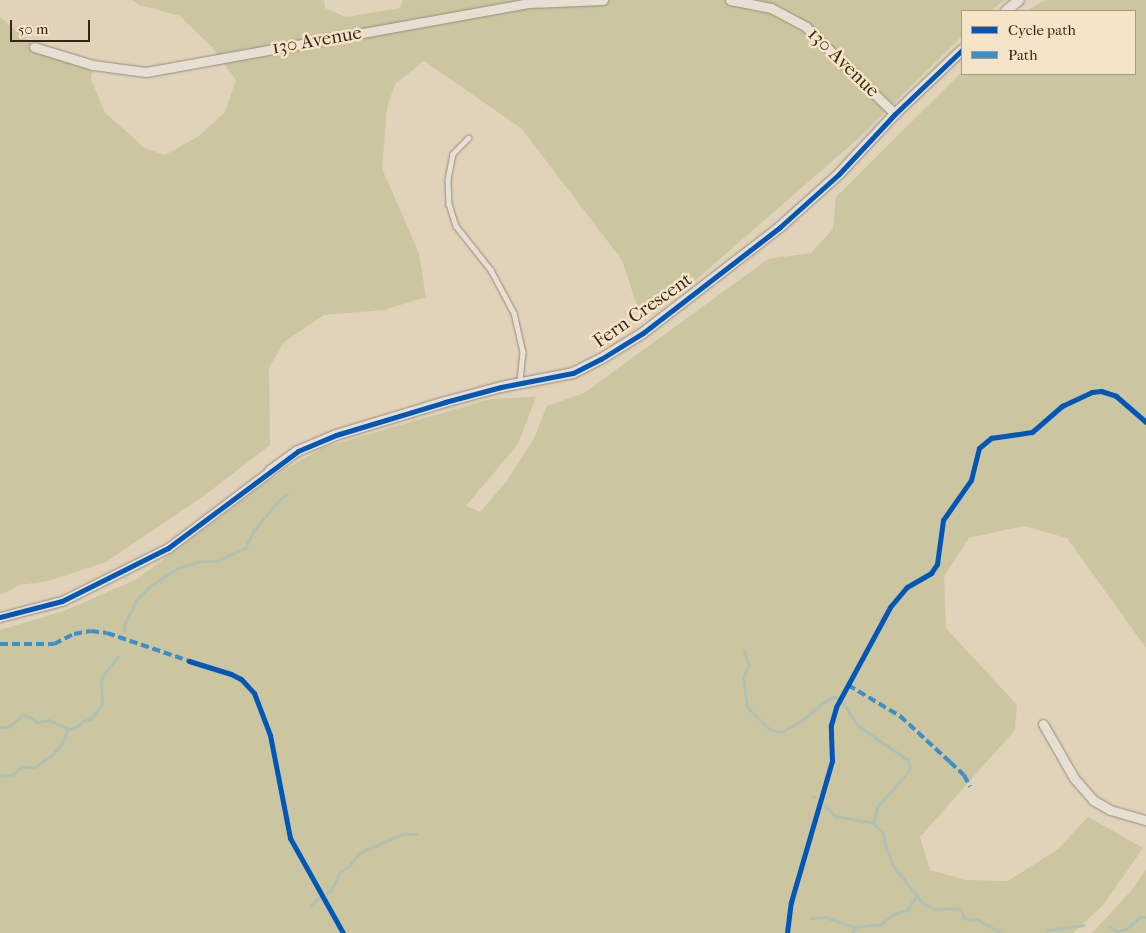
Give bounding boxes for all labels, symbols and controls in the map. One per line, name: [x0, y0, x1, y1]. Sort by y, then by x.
scale bar: [12, 10, 92, 42]
legend: [961, 10, 1136, 75]
text: 50 m: [18, 20, 48, 38]
text: Cycle path: [1008, 21, 1076, 39]
street label: 130 Avenue: [270, 22, 364, 60]
street label: 130 Avenue: [803, 23, 883, 103]
text: Path: [1008, 46, 1038, 64]
street label: Fern Crescent: [589, 269, 697, 353]

